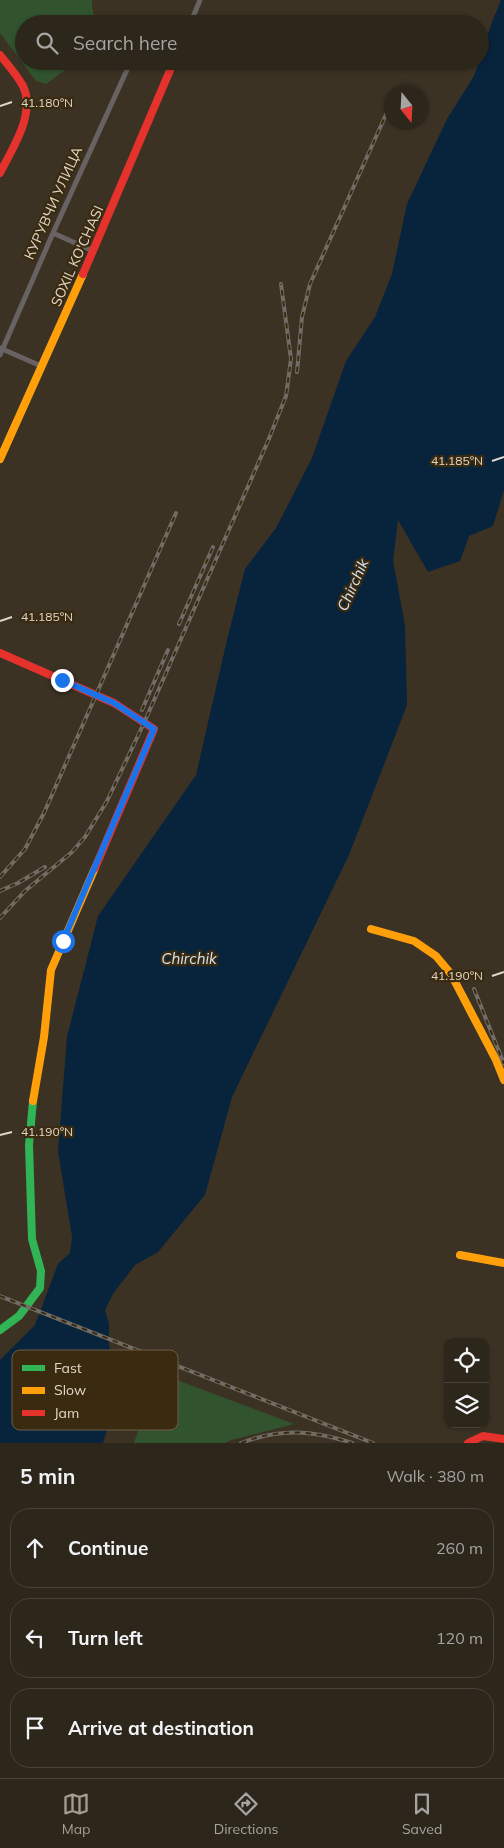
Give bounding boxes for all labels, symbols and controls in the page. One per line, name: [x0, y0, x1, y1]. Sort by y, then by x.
search box: [15, 15, 489, 70]
icon: search: [33, 29, 61, 57]
text: Search here: [73, 31, 177, 55]
north arrow: [384, 85, 429, 130]
text: 41.180°N: [21, 95, 73, 110]
street label: КУРУВЧИ УЛИЦА: [20, 143, 86, 262]
street label: SOXIL KO'CHASI: [47, 203, 107, 309]
text: 41.185°N: [431, 453, 483, 468]
water label: Chirchik: [333, 554, 373, 614]
text: 41.185°N: [21, 609, 73, 624]
route end: [51, 669, 74, 692]
route start: [52, 930, 75, 953]
water label: Chirchik: [161, 949, 218, 968]
text: 41.190°N: [431, 968, 483, 983]
text: 41.190°N: [21, 1124, 73, 1139]
map controls: [444, 1338, 489, 1428]
button: locate: [444, 1338, 489, 1383]
legend: [12, 1350, 178, 1430]
text: Fast: [54, 1359, 82, 1377]
text: Slow: [54, 1381, 86, 1399]
button: layers: [444, 1383, 489, 1428]
text: Jam: [54, 1404, 79, 1422]
text: 5 min: [20, 1463, 75, 1489]
text: Walk · 380 m: [386, 1466, 484, 1486]
icon: ahead: [21, 1534, 49, 1562]
text: Continue: [68, 1536, 148, 1560]
text: 260 m: [436, 1538, 483, 1558]
icon: left: [21, 1624, 49, 1652]
text: Turn left: [68, 1626, 143, 1650]
text: 120 m: [436, 1628, 483, 1648]
icon: arrive: [21, 1714, 49, 1742]
text: Arrive at destination: [68, 1716, 254, 1740]
tab: Map: [62, 1790, 90, 1838]
tab: Directions: [214, 1790, 279, 1838]
tab: Saved: [402, 1790, 442, 1838]

